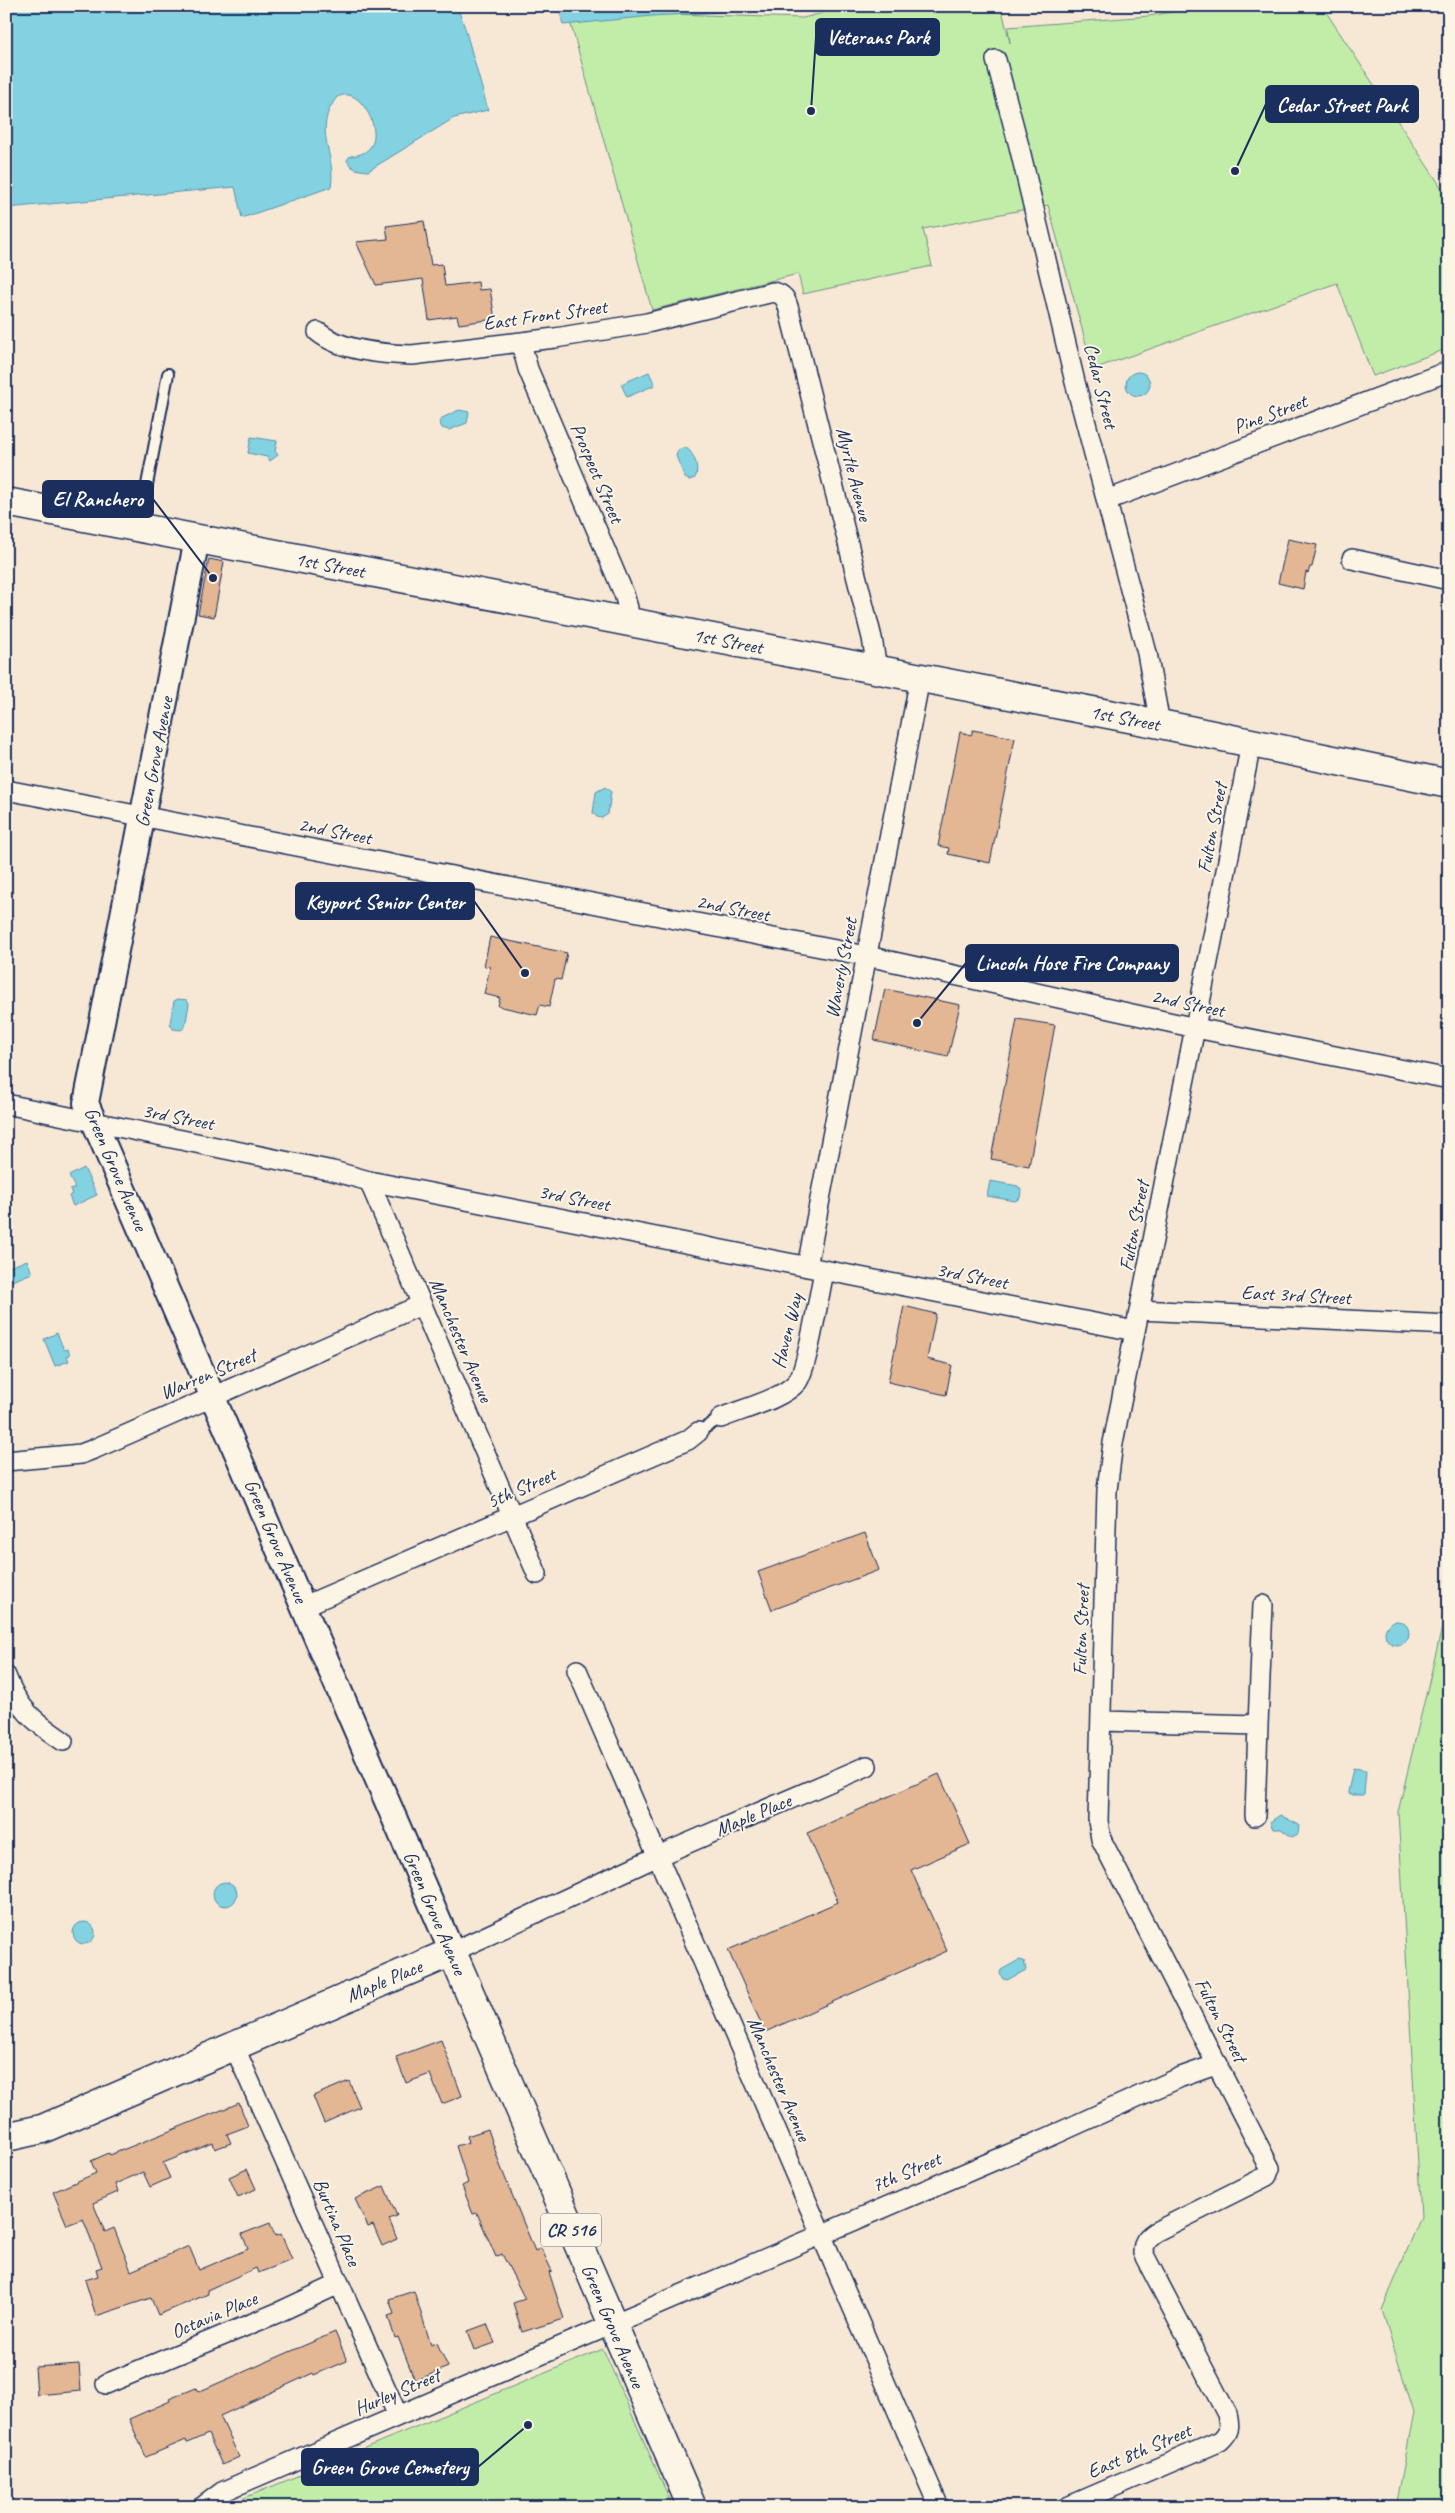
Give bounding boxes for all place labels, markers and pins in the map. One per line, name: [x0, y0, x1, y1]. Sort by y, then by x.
callout: Veterans Park: [816, 19, 939, 55]
callout: Cedar Street Park: [1266, 86, 1418, 122]
callout: El Ranchero: [43, 481, 153, 517]
callout: Keyport Senior Center: [296, 883, 474, 919]
callout: Lincoln Hose Fire Company: [966, 945, 1178, 981]
callout: Green Grove Cemetery: [302, 2449, 478, 2485]

